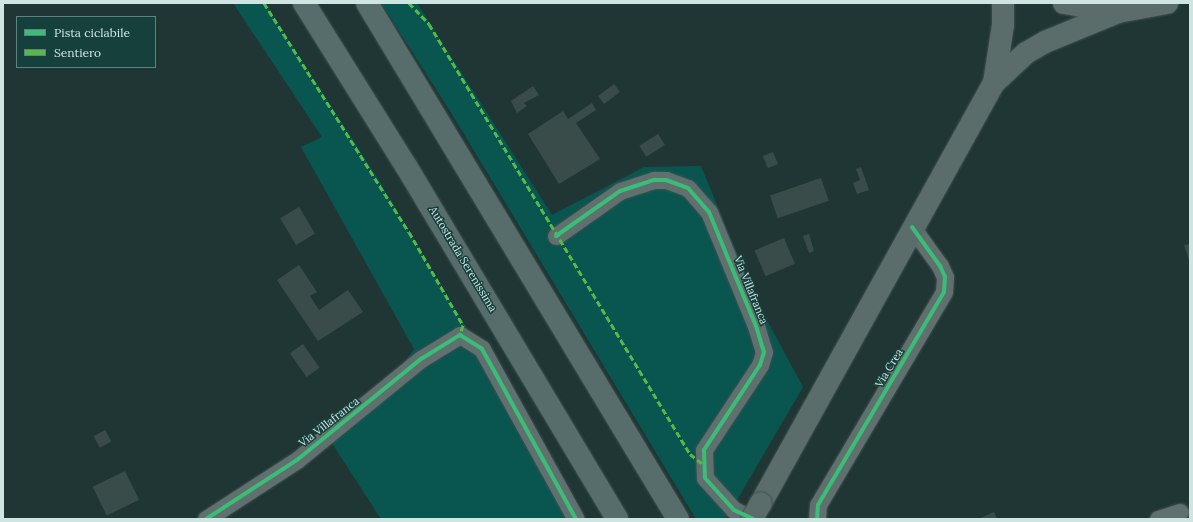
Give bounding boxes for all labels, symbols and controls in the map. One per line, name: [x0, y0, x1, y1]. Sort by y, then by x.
legend: [16, 16, 156, 68]
text: Pista ciclabile: [54, 25, 130, 40]
text: Sentiero: [54, 45, 101, 60]
street label: Autostrada Serenissima: [426, 204, 500, 314]
street label: Via Villafranca: [731, 254, 771, 326]
street label: Via Crea: [872, 346, 906, 390]
street label: Via Villafranca: [296, 394, 362, 450]

